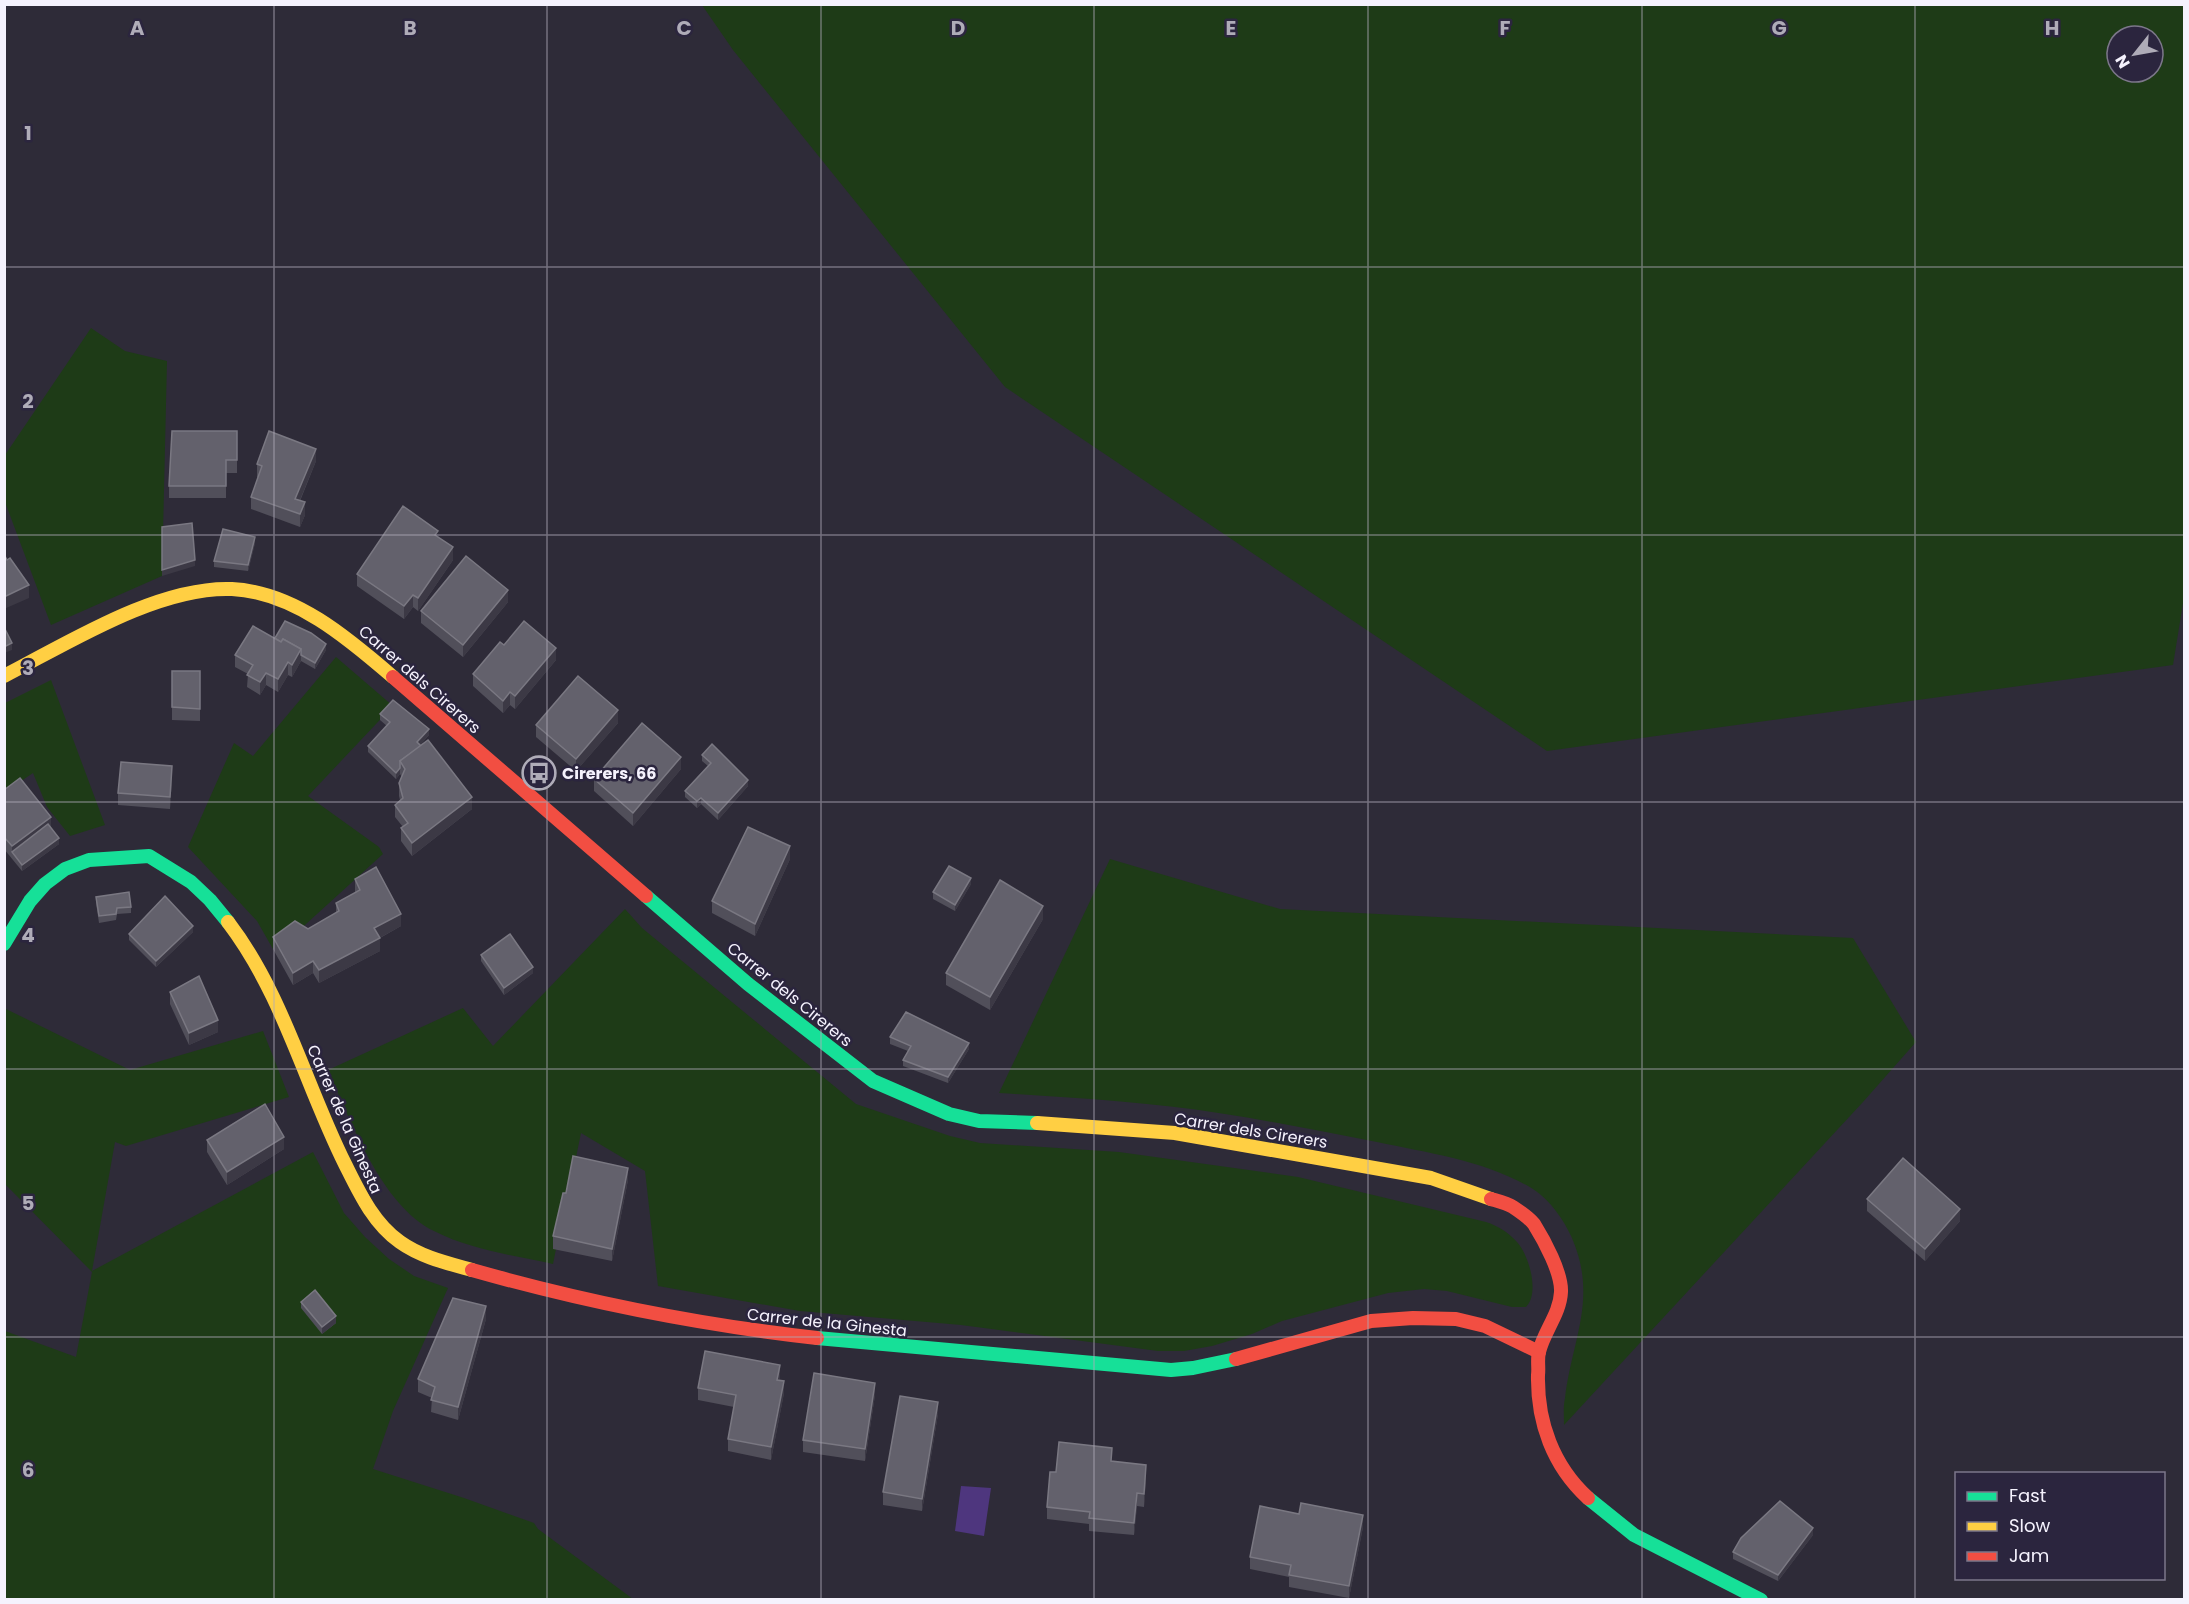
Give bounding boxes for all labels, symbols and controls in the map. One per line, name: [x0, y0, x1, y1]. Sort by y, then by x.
text: A: [130, 14, 145, 42]
text: B: [403, 14, 417, 42]
text: C: [676, 14, 692, 42]
text: D: [951, 14, 965, 42]
text: E: [1226, 14, 1236, 42]
text: F: [1500, 14, 1511, 42]
text: G: [1771, 14, 1787, 42]
text: H: [2045, 14, 2059, 42]
north arrow: [2105, 24, 2165, 84]
text: N: [2110, 50, 2136, 73]
text: 1: [24, 119, 32, 147]
text: 2: [22, 387, 34, 415]
street label: Carrer dels Cirerers: [354, 620, 486, 739]
text: 3: [22, 654, 34, 682]
bus stop icon: Cirerers, 66: [521, 755, 557, 791]
place label: Cirerers, 66: [562, 762, 656, 785]
text: 4: [21, 921, 35, 949]
street label: Carrer dels Cirerers: [722, 937, 857, 1052]
street label: Carrer de la Ginesta: [301, 1041, 388, 1197]
street label: Carrer dels Cirerers: [1173, 1107, 1329, 1154]
text: 5: [22, 1189, 35, 1217]
street label: Carrer de la Ginesta: [746, 1303, 908, 1342]
text: 6: [22, 1456, 34, 1484]
legend: [1955, 1472, 2165, 1580]
text: Fast: [2009, 1483, 2046, 1508]
text: Slow: [2009, 1513, 2051, 1538]
text: Jam: [2009, 1543, 2049, 1568]

